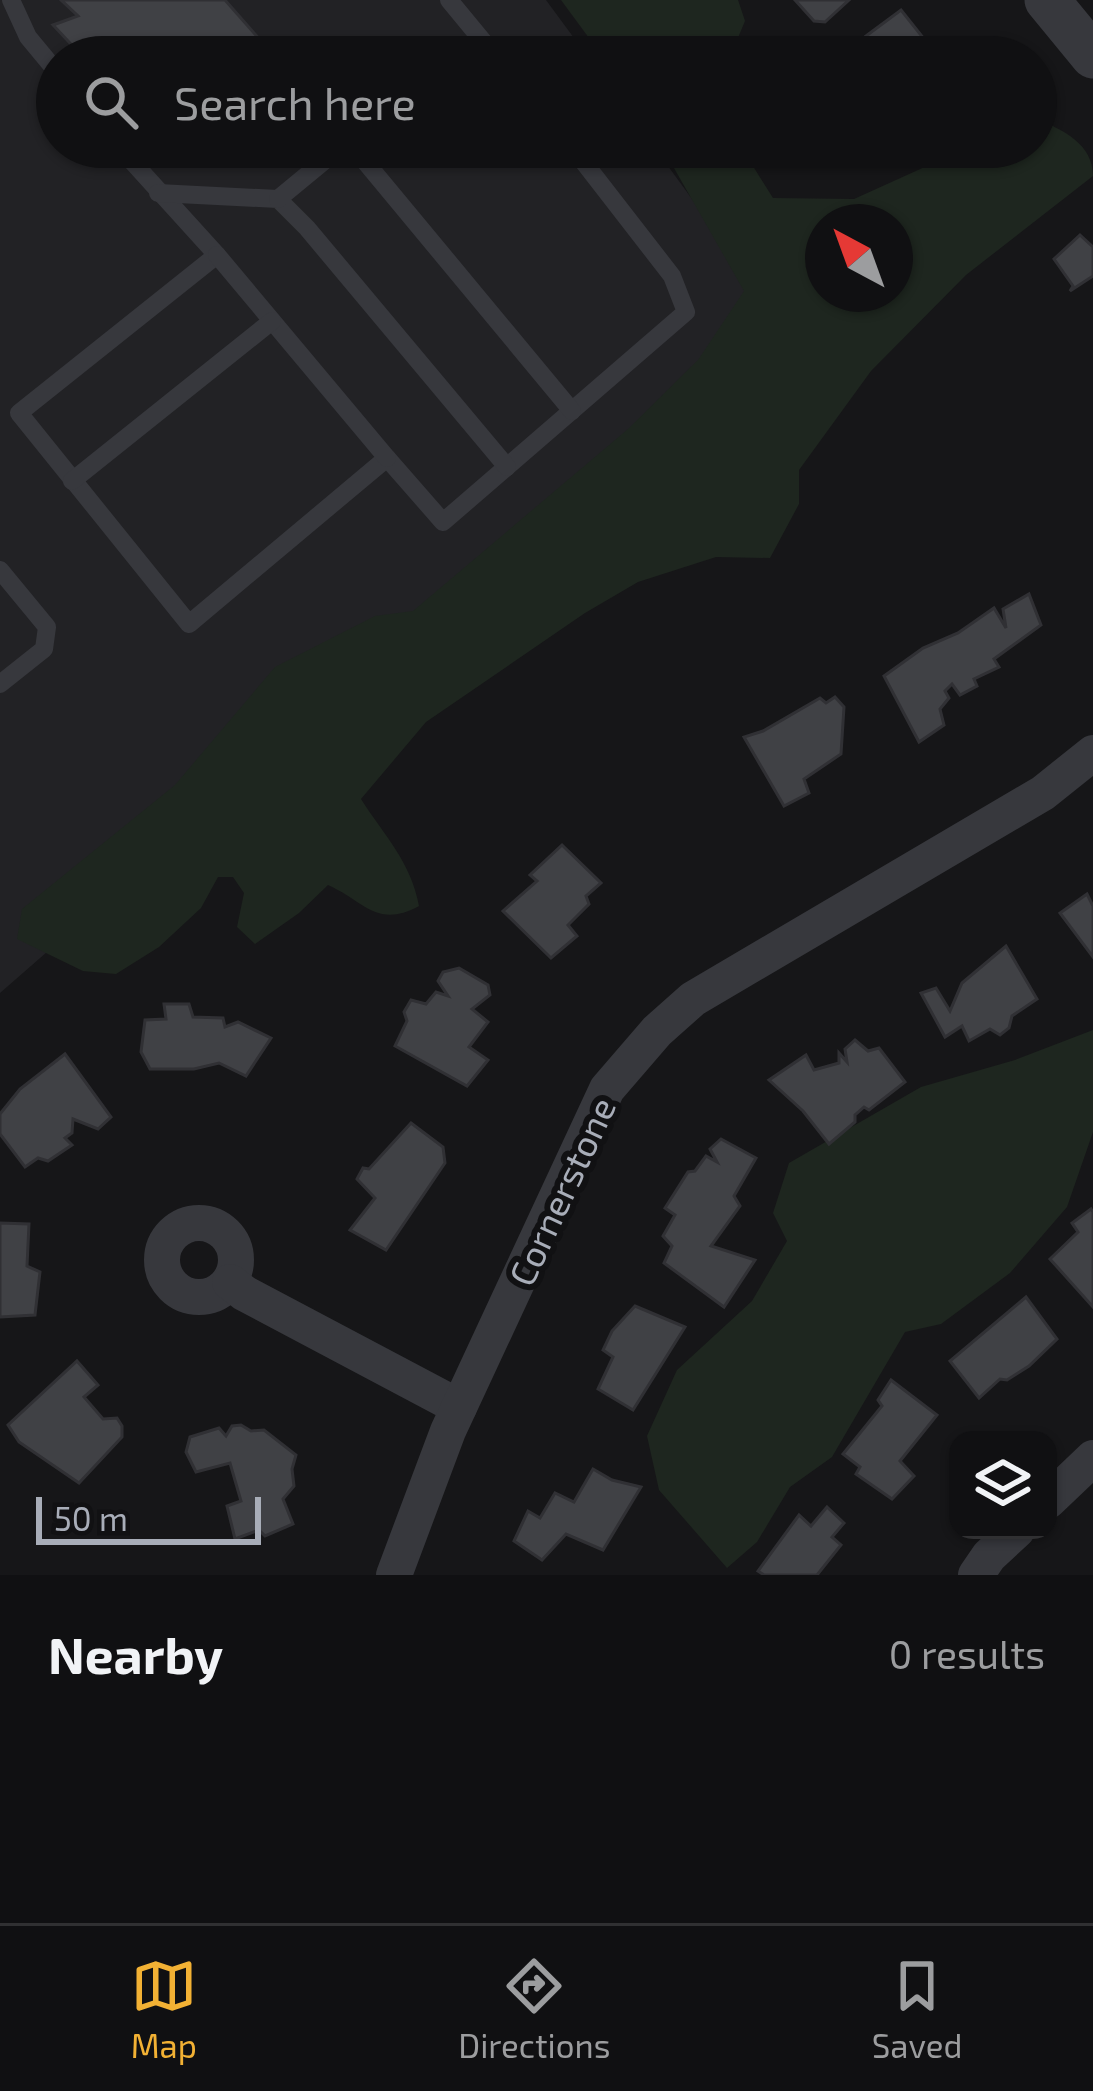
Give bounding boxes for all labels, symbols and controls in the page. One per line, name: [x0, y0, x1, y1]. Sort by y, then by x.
search box: [36, 36, 1057, 168]
icon: search: [78, 69, 144, 135]
text: Search here: [174, 75, 416, 129]
north arrow: [805, 204, 913, 312]
street label: Cornerstone: [499, 1090, 623, 1292]
map controls: [949, 1431, 1057, 1539]
button: layers: [949, 1431, 1057, 1539]
scale bar: [36, 1491, 261, 1544]
text: 50 m: [54, 1498, 128, 1538]
text: Nearby: [48, 1623, 223, 1684]
text: 0 results: [889, 1630, 1045, 1677]
tab: Map: [131, 1953, 197, 2065]
tab: Directions: [458, 1953, 610, 2065]
tab: Saved: [872, 1953, 962, 2065]

